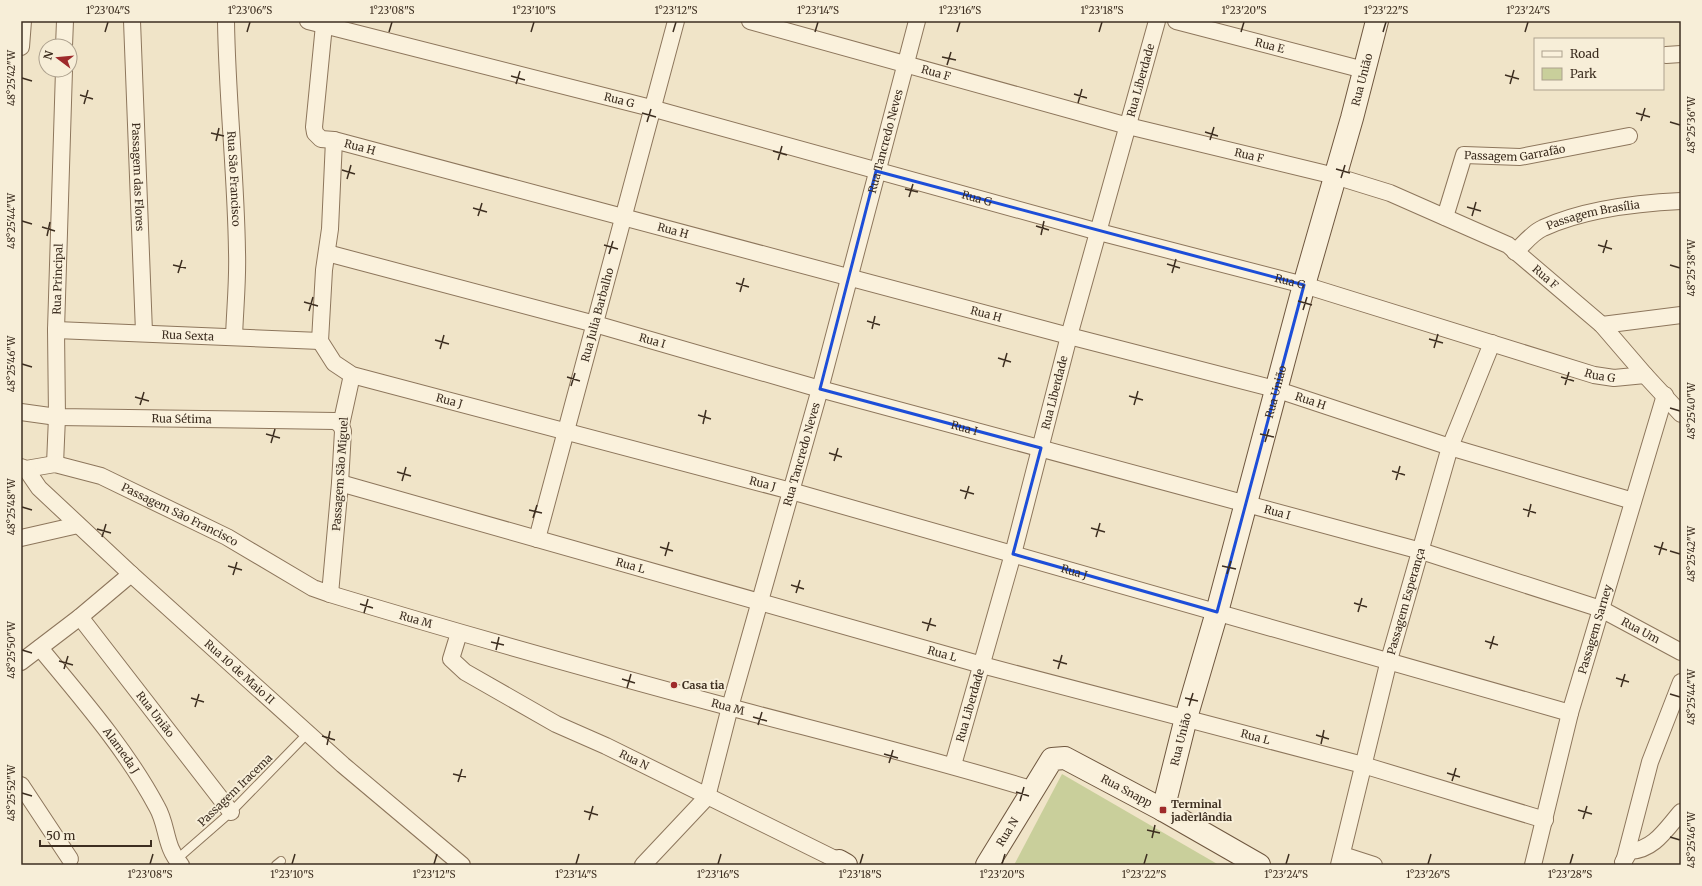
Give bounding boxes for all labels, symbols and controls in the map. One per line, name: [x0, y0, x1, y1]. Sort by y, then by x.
text: 1°23'04"S: [86, 4, 130, 17]
text: 1°23'06"S: [228, 4, 272, 17]
text: 1°23'08"S: [370, 4, 414, 17]
text: 1°23'10"S: [512, 4, 556, 17]
text: 1°23'12"S: [655, 4, 698, 17]
text: 1°23'14"S: [797, 4, 839, 17]
text: 1°23'16"S: [939, 4, 981, 17]
text: 1°23'18"S: [1081, 4, 1124, 17]
text: 1°23'20"S: [1222, 4, 1267, 17]
text: 1°23'22"S: [1364, 4, 1408, 17]
text: 1°23'24"S: [1506, 4, 1550, 17]
street label: Rua E: [1254, 35, 1286, 56]
north arrow: [38, 38, 78, 78]
legend: [1534, 38, 1664, 90]
street label: Rua Liberdade: [1124, 42, 1157, 118]
text: Road: [1570, 46, 1599, 61]
text: 48°25'42"W: [5, 49, 18, 106]
text: N: [40, 49, 56, 61]
street label: Rua União: [1348, 51, 1376, 108]
street label: Rua F: [920, 62, 952, 83]
text: Park: [1570, 66, 1597, 81]
street label: Rua Tancredo Neves: [865, 88, 906, 195]
street label: Rua G: [602, 89, 636, 111]
text: 48°25'36"W: [1685, 96, 1698, 153]
street label: Passagem das Flores: [129, 122, 147, 231]
street label: Rua São Francisco: [224, 131, 243, 227]
street label: Rua H: [343, 136, 377, 158]
street label: Passagem Garrafão: [1464, 141, 1567, 164]
street label: Rua F: [1233, 145, 1266, 166]
street label: Rua G: [960, 187, 994, 209]
text: 48°25'44"W: [5, 192, 18, 249]
street label: Passagem Brasília: [1544, 197, 1640, 233]
street label: Rua H: [656, 220, 690, 241]
text: 48°25'38"W: [1685, 238, 1698, 297]
street label: Rua Principal: [49, 243, 66, 315]
street label: Rua F: [1530, 262, 1562, 292]
street label: Rua Julia Barbalho: [578, 266, 617, 364]
street label: Rua G: [1273, 271, 1307, 292]
street label: Rua H: [969, 303, 1003, 325]
street label: Rua Sexta: [161, 327, 214, 344]
street label: Rua I: [637, 330, 667, 351]
text: 48°25'46"W: [5, 335, 18, 392]
street label: Rua Liberdade: [1038, 354, 1071, 431]
street label: Rua União: [1262, 363, 1289, 420]
street label: Rua G: [1583, 365, 1616, 385]
text: 48°25'40"W: [1685, 381, 1698, 440]
street label: Rua H: [1293, 389, 1328, 412]
street label: Rua J: [434, 390, 464, 411]
street label: Rua Tancredo Neves: [780, 401, 823, 508]
street label: Rua Sétima: [151, 411, 212, 426]
street label: Passagem São Miguel: [329, 416, 351, 531]
street label: Rua I: [950, 418, 979, 438]
street label: Rua J: [748, 473, 777, 494]
text: 48°25'48"W: [5, 478, 18, 535]
street label: Passagem São Francisco: [119, 480, 241, 549]
street label: Rua I: [1262, 502, 1292, 523]
text: 48°25'42"W: [1685, 525, 1698, 582]
street label: Passagem Esperança: [1384, 546, 1428, 656]
street label: Rua L: [614, 555, 647, 576]
street label: Rua J: [1059, 561, 1089, 582]
street label: Passagem Sarney: [1575, 582, 1615, 676]
street label: Rua M: [398, 608, 434, 631]
street label: Rua Um: [1619, 614, 1662, 646]
text: 48°25'50"W: [5, 620, 18, 679]
street label: Rua 10 de Maio II: [201, 636, 278, 707]
street label: Rua L: [926, 643, 959, 665]
street label: Rua Liberdade: [953, 667, 987, 744]
text: 48°25'44"W: [1685, 668, 1698, 725]
place label: Casa tia: [682, 678, 724, 692]
marker: Casa tia: [669, 680, 679, 690]
street label: Rua União: [133, 689, 178, 740]
street label: Rua M: [710, 696, 746, 718]
street label: Rua União: [1167, 710, 1194, 767]
street label: Alameda J: [100, 724, 142, 776]
street label: Rua L: [1239, 726, 1272, 747]
street label: Rua N: [617, 747, 652, 773]
street label: Passagem Iracema: [195, 751, 275, 829]
text: 48°25'52"W: [5, 764, 18, 821]
street label: Rua Snapp: [1098, 771, 1155, 810]
place label: Terminal jaderlândia: [1170, 797, 1232, 824]
marker: Terminal jaderlândia: [1158, 805, 1168, 815]
text: 48°25'46"W: [1685, 811, 1698, 868]
street label: Rua N: [993, 814, 1022, 849]
scale bar: [40, 822, 151, 848]
text: 50 m: [46, 828, 75, 843]
text: 1°23'08"S: [128, 868, 172, 881]
text: 1°23'10"S: [270, 868, 314, 881]
text: 1°23'12"S: [413, 868, 456, 881]
text: 1°23'14"S: [555, 868, 597, 881]
text: 1°23'16"S: [697, 868, 739, 881]
text: 1°23'18"S: [839, 868, 882, 881]
text: 1°23'20"S: [980, 868, 1025, 881]
text: 1°23'22"S: [1122, 868, 1166, 881]
text: 1°23'24"S: [1264, 868, 1308, 881]
text: 1°23'26"S: [1406, 868, 1450, 881]
text: 1°23'28"S: [1548, 868, 1592, 881]

